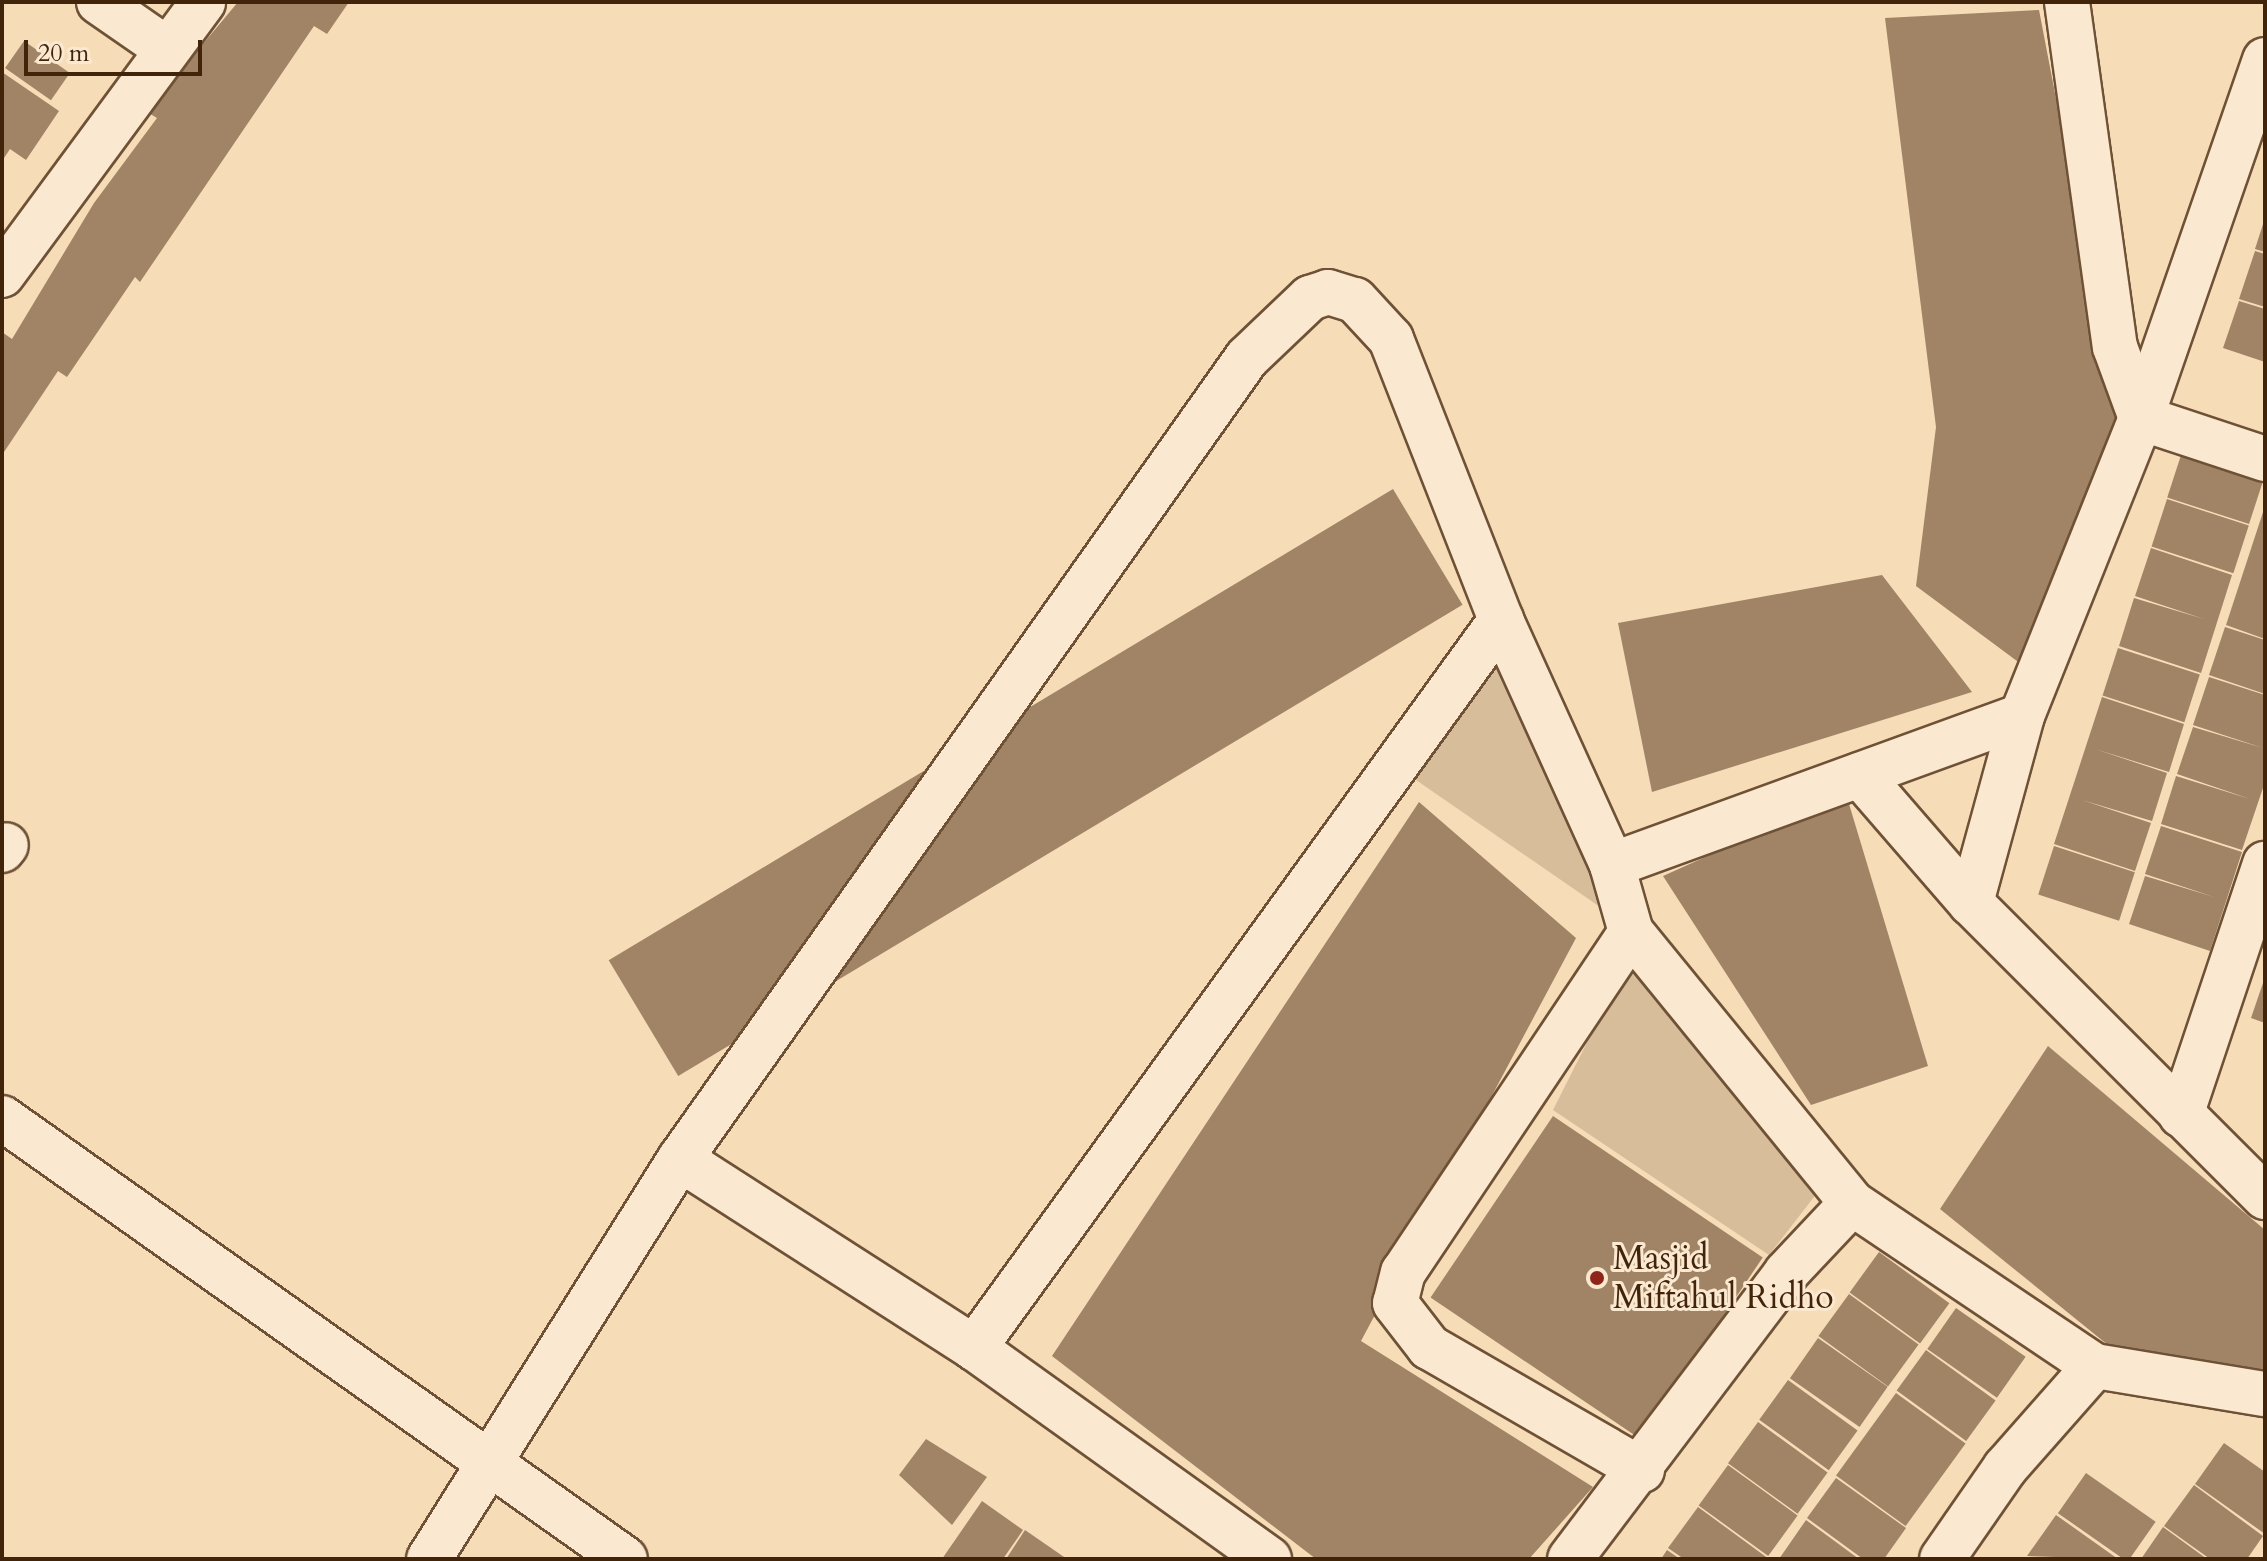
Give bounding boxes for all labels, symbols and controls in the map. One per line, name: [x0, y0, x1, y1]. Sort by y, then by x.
scale bar: [28, 24, 206, 74]
text: 20 m: [38, 37, 89, 70]
place label: Masjid Miftahul Ridho: [1613, 1238, 1834, 1318]
marker: Masjid Miftahul Ridho: [1588, 1269, 1606, 1287]

